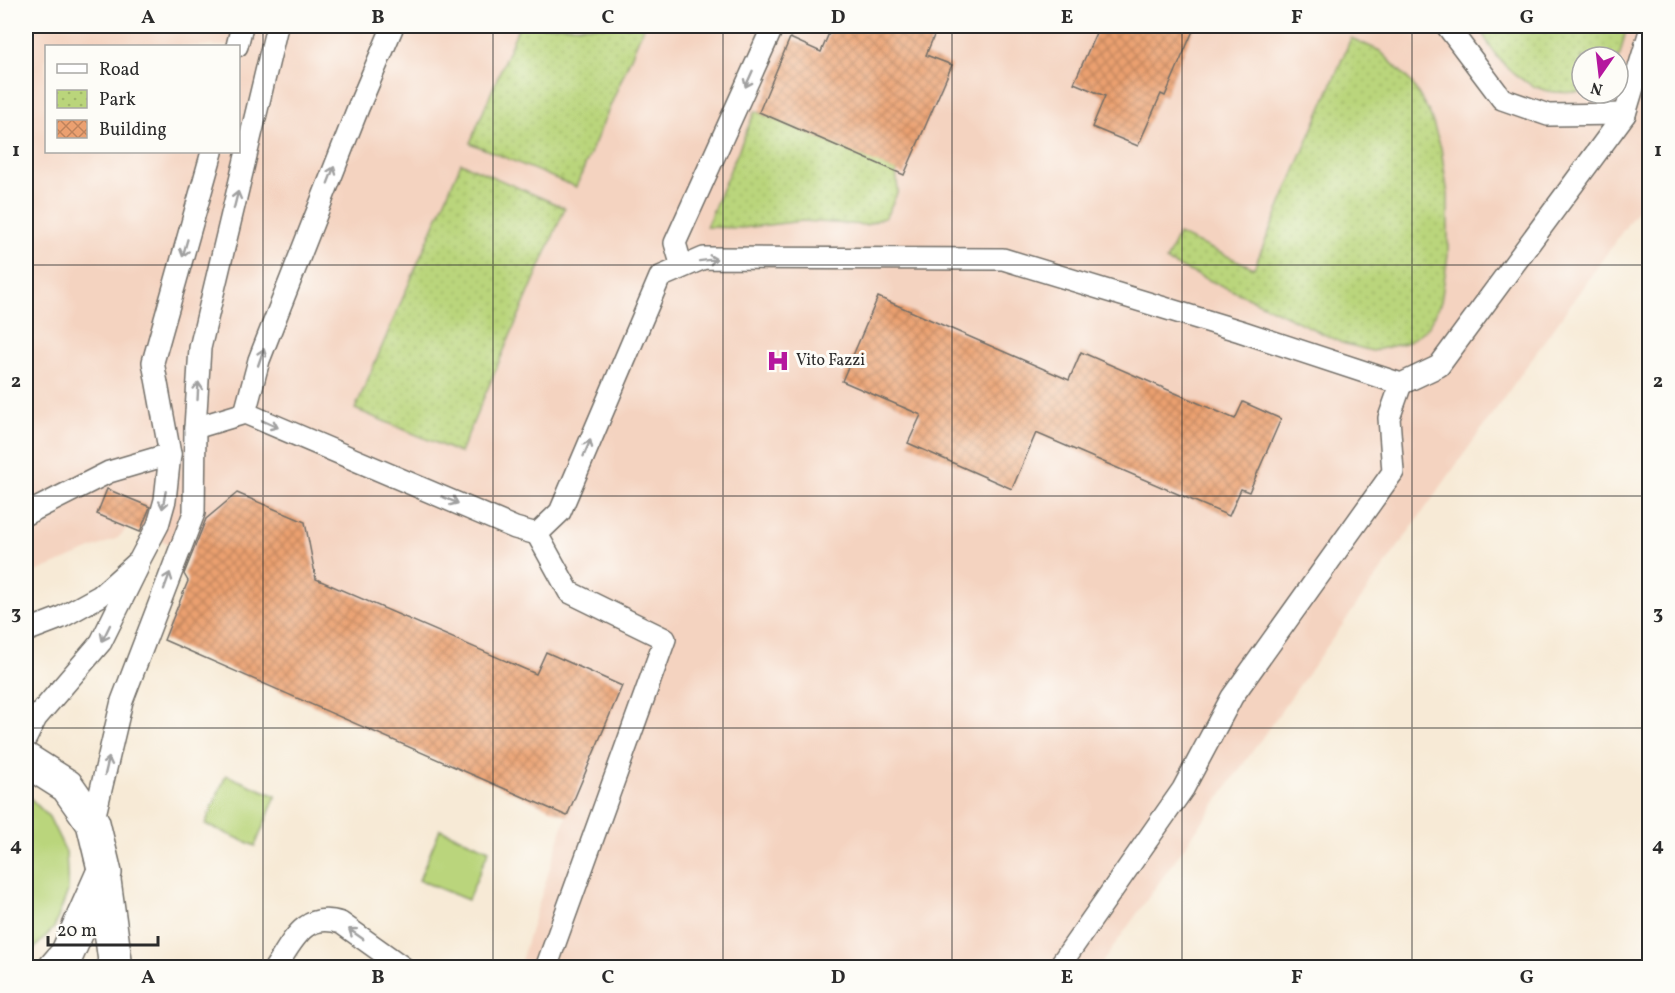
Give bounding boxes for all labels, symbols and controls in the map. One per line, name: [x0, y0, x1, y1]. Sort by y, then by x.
text: A: [141, 4, 155, 32]
text: B: [371, 4, 385, 32]
text: C: [602, 4, 615, 32]
text: D: [831, 4, 845, 32]
text: E: [1061, 4, 1073, 32]
text: F: [1291, 4, 1303, 32]
text: G: [1520, 4, 1534, 32]
legend: [45, 45, 240, 153]
north arrow: [1570, 45, 1630, 105]
text: Road: [99, 58, 140, 83]
one-way arrow: [742, 69, 754, 87]
text: N: [1588, 75, 1605, 100]
text: Park: [99, 88, 136, 113]
text: Building: [99, 118, 167, 143]
text: 1: [12, 137, 20, 165]
text: 1: [1654, 137, 1662, 165]
one-way arrow: [327, 166, 338, 185]
one-way arrow: [230, 191, 242, 210]
one-way arrow: [179, 239, 190, 258]
one-way arrow: [697, 254, 717, 265]
one-way arrow: [256, 348, 267, 367]
hospital icon: Vito Fazzi: [765, 348, 791, 374]
place label: Vito Fazzi: [796, 350, 865, 372]
text: 2: [11, 368, 21, 396]
text: 2: [1653, 368, 1663, 396]
one-way arrow: [192, 382, 203, 402]
one-way arrow: [261, 419, 279, 430]
one-way arrow: [582, 439, 593, 457]
one-way arrow: [158, 490, 169, 509]
one-way arrow: [440, 495, 459, 506]
one-way arrow: [162, 572, 173, 591]
text: 3: [11, 600, 21, 628]
text: 3: [1653, 600, 1663, 628]
one-way arrow: [99, 623, 111, 641]
one-way arrow: [101, 757, 113, 776]
text: 4: [10, 832, 22, 860]
text: 4: [1652, 832, 1664, 860]
scale bar: [48, 909, 158, 947]
text: 20 m: [57, 919, 97, 944]
one-way arrow: [349, 928, 365, 940]
text: A: [141, 964, 155, 992]
text: B: [371, 964, 385, 992]
text: C: [602, 964, 615, 992]
text: D: [831, 964, 845, 992]
text: E: [1061, 964, 1073, 992]
text: F: [1291, 964, 1303, 992]
text: G: [1520, 964, 1534, 992]

